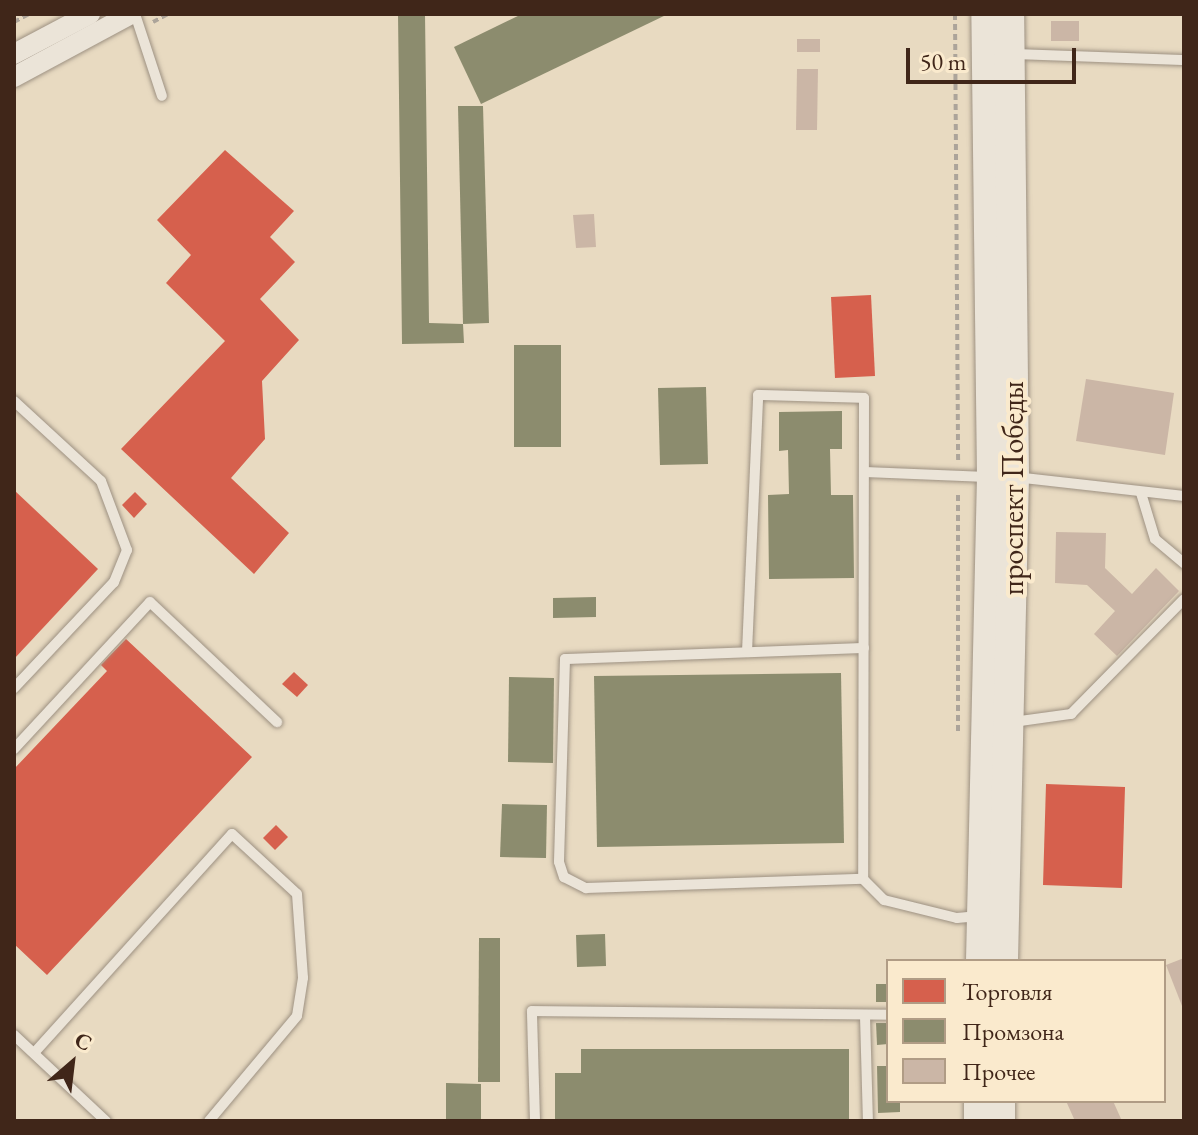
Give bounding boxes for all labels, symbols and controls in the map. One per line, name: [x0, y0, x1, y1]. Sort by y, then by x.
scale bar: [910, 32, 1080, 82]
text: 50 m: [920, 46, 967, 77]
street label: проспект Победы: [995, 381, 1031, 595]
legend: [886, 959, 1166, 1103]
text: Торговля: [962, 976, 1052, 1007]
text: Промзона: [962, 1016, 1064, 1047]
north arrow: [32, 1023, 112, 1103]
text: С: [70, 1025, 97, 1058]
text: Прочее: [962, 1056, 1035, 1087]

